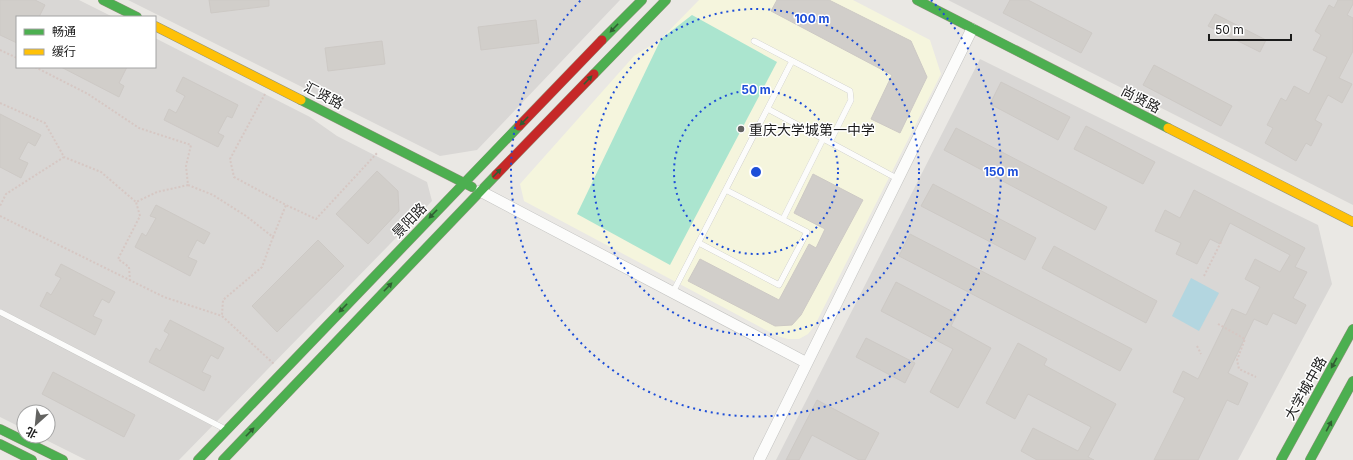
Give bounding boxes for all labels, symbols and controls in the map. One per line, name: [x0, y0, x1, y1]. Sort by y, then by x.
text: 100 m: [794, 11, 830, 26]
legend: [16, 16, 156, 68]
scale bar: [1209, 16, 1291, 42]
text: 50 m: [1215, 22, 1244, 37]
one-way arrow: [610, 23, 619, 33]
text: 畅通: [52, 24, 76, 39]
text: 缓行: [52, 44, 76, 59]
one-way arrow: [583, 75, 593, 85]
street label: 汇贤路: [301, 78, 347, 112]
text: 50 m: [741, 82, 771, 97]
street label: 尚贤路: [1118, 82, 1164, 116]
one-way arrow: [519, 116, 529, 126]
place label: 重庆大学城第一中学: [749, 121, 875, 138]
marker: 重庆大学城第一中学: [736, 124, 746, 134]
text: 150 m: [984, 164, 1018, 179]
centre of rings: [749, 165, 763, 179]
one-way arrow: [492, 168, 502, 178]
street label: 景阳路: [388, 199, 430, 241]
one-way arrow: [429, 210, 438, 219]
one-way arrow: [383, 282, 393, 292]
one-way arrow: [339, 303, 348, 314]
street label: 大学城中路: [1281, 353, 1329, 423]
one-way arrow: [1331, 357, 1338, 369]
north arrow: [16, 404, 56, 444]
one-way arrow: [1325, 420, 1332, 432]
text: 北: [23, 424, 40, 442]
one-way arrow: [245, 427, 255, 437]

